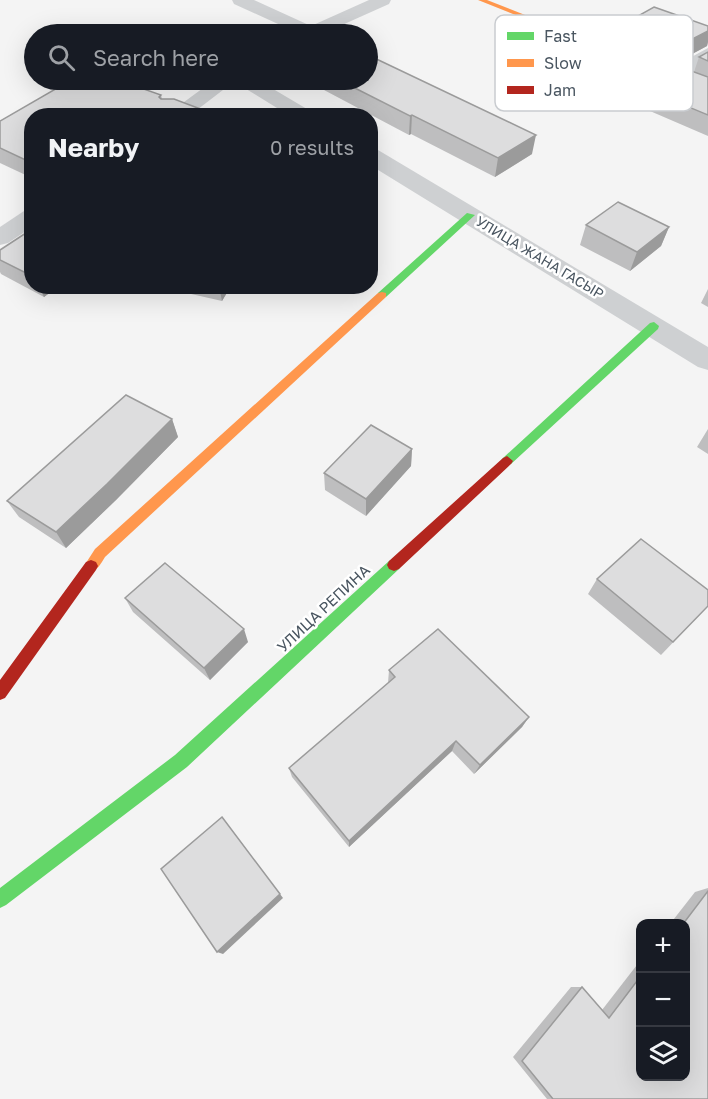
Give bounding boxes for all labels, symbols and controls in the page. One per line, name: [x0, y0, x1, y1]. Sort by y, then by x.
legend: [495, 15, 693, 111]
search box: [24, 24, 378, 90]
text: Fast: [544, 26, 577, 46]
icon: search: [45, 41, 78, 74]
text: Search here: [93, 44, 219, 71]
text: Slow: [544, 53, 582, 73]
text: Jam: [544, 80, 576, 100]
text: Nearby: [48, 132, 139, 163]
text: 0 results: [270, 135, 354, 159]
street label: УЛИЦА ЖАНА ГАСЫР: [473, 212, 607, 302]
street label: УЛИЦА РЕПИНА: [273, 560, 373, 656]
map controls: [636, 919, 690, 1081]
button: +: [636, 919, 690, 973]
button: −: [636, 973, 690, 1027]
button: layers: [636, 1027, 690, 1081]

